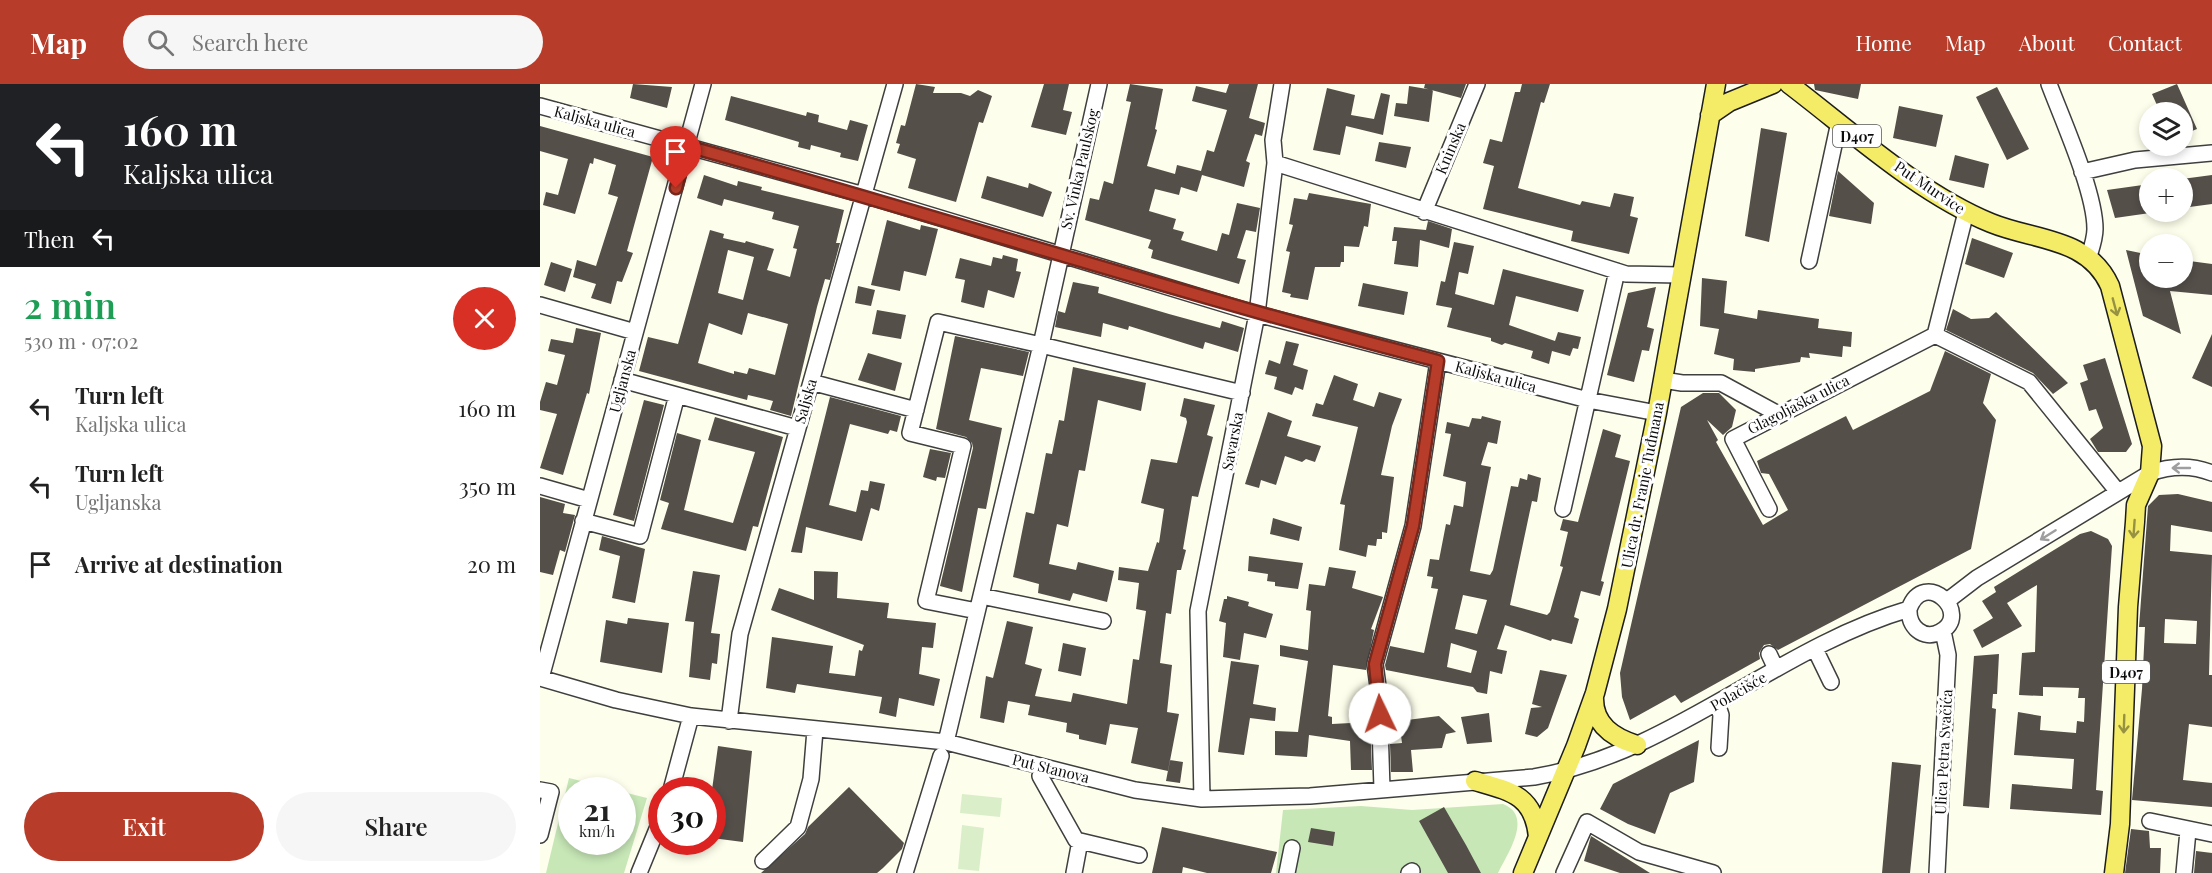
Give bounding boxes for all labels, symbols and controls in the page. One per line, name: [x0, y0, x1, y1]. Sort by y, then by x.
search box: [123, 15, 543, 69]
text: Map: [30, 24, 87, 61]
icon: search: [144, 26, 177, 59]
text: Search here: [192, 27, 308, 57]
text: Home: [1856, 28, 1912, 56]
text: Map: [1945, 28, 1986, 56]
text: About: [2019, 28, 2075, 56]
text: Contact: [2108, 28, 2182, 56]
text: 160 m: [123, 101, 238, 157]
street label: Kaljska ulica: [552, 101, 638, 142]
map controls: [2139, 102, 2193, 288]
button: layers: [2139, 102, 2193, 156]
street label: Sv. Vinka Paulskog: [1055, 107, 1103, 231]
icon: left: [24, 108, 102, 186]
street label: Kninska: [1430, 119, 1470, 177]
road number: D407: [1833, 125, 1881, 147]
pin: [650, 126, 701, 188]
icon: arrive: [659, 135, 692, 168]
text: Kaljska ulica: [123, 155, 273, 191]
street label: Put Murvice: [1891, 156, 1969, 218]
button: +: [2139, 168, 2193, 222]
icon: left: [87, 222, 120, 255]
text: Then: [24, 224, 75, 254]
button: −: [2139, 234, 2193, 288]
text: 2 min: [24, 280, 116, 328]
button: close: [453, 287, 516, 350]
one-way arrow: [2110, 297, 2122, 316]
text: 530 m · 07:02: [24, 327, 138, 354]
street label: Ugljanska: [604, 347, 640, 415]
street label: Kaljska ulica: [1453, 356, 1539, 397]
street label: Glagoljaška ulica: [1744, 369, 1853, 438]
street label: Saljska: [789, 376, 821, 426]
text: Turn left: [75, 380, 164, 410]
icon: left: [24, 392, 57, 425]
text: 160 m: [458, 393, 516, 423]
street label: Ulica dr. Franje Tuđmana: [1616, 400, 1668, 570]
text: Kaljska ulica: [75, 410, 186, 437]
street label: Savarska: [1217, 410, 1248, 472]
text: Turn left: [75, 458, 164, 488]
one-way arrow: [2171, 462, 2191, 474]
icon: left: [24, 470, 57, 503]
text: 350 m: [459, 471, 516, 501]
text: Ugljanska: [75, 488, 161, 515]
one-way arrow: [2128, 518, 2139, 538]
one-way arrow: [2040, 529, 2057, 541]
icon: arrive: [24, 548, 57, 581]
text: Arrive at destination: [75, 549, 283, 579]
text: 20 m: [467, 549, 516, 579]
road number: D407: [2102, 661, 2150, 683]
street label: Polačišće: [1706, 667, 1770, 715]
position arrow: [1348, 682, 1412, 746]
street label: Ulica Petra Svačića: [1930, 688, 1956, 815]
one-way arrow: [2119, 713, 2130, 733]
street label: Put Stanova: [1010, 749, 1092, 787]
speed limit sign: 30: [648, 777, 726, 855]
text: 21: [583, 789, 611, 829]
button: Exit: [24, 792, 264, 861]
button: Share: [276, 792, 516, 861]
text: km/h: [579, 821, 615, 841]

